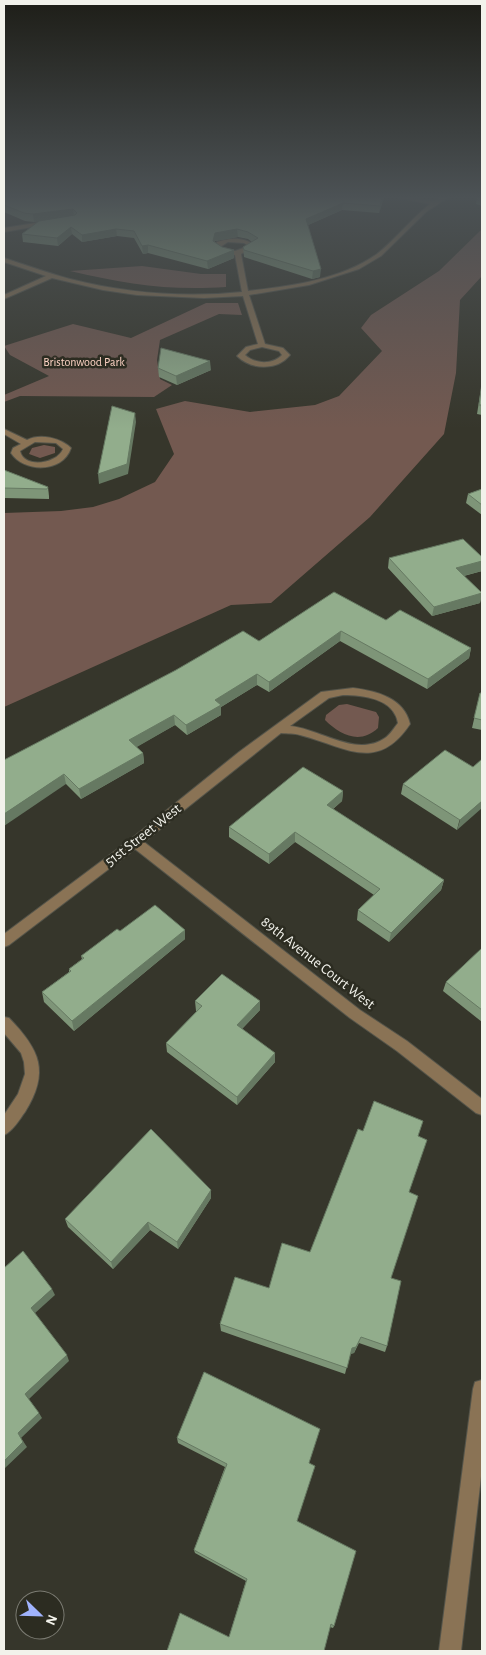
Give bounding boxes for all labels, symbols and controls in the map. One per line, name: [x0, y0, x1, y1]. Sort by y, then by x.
park label: Bristonwood Park: [43, 356, 125, 368]
street label: 51st Street West: [102, 801, 184, 869]
street label: 89th Avenue Court West: [258, 914, 378, 1012]
north arrow: [15, 1590, 65, 1640]
text: N: [43, 1612, 59, 1627]

